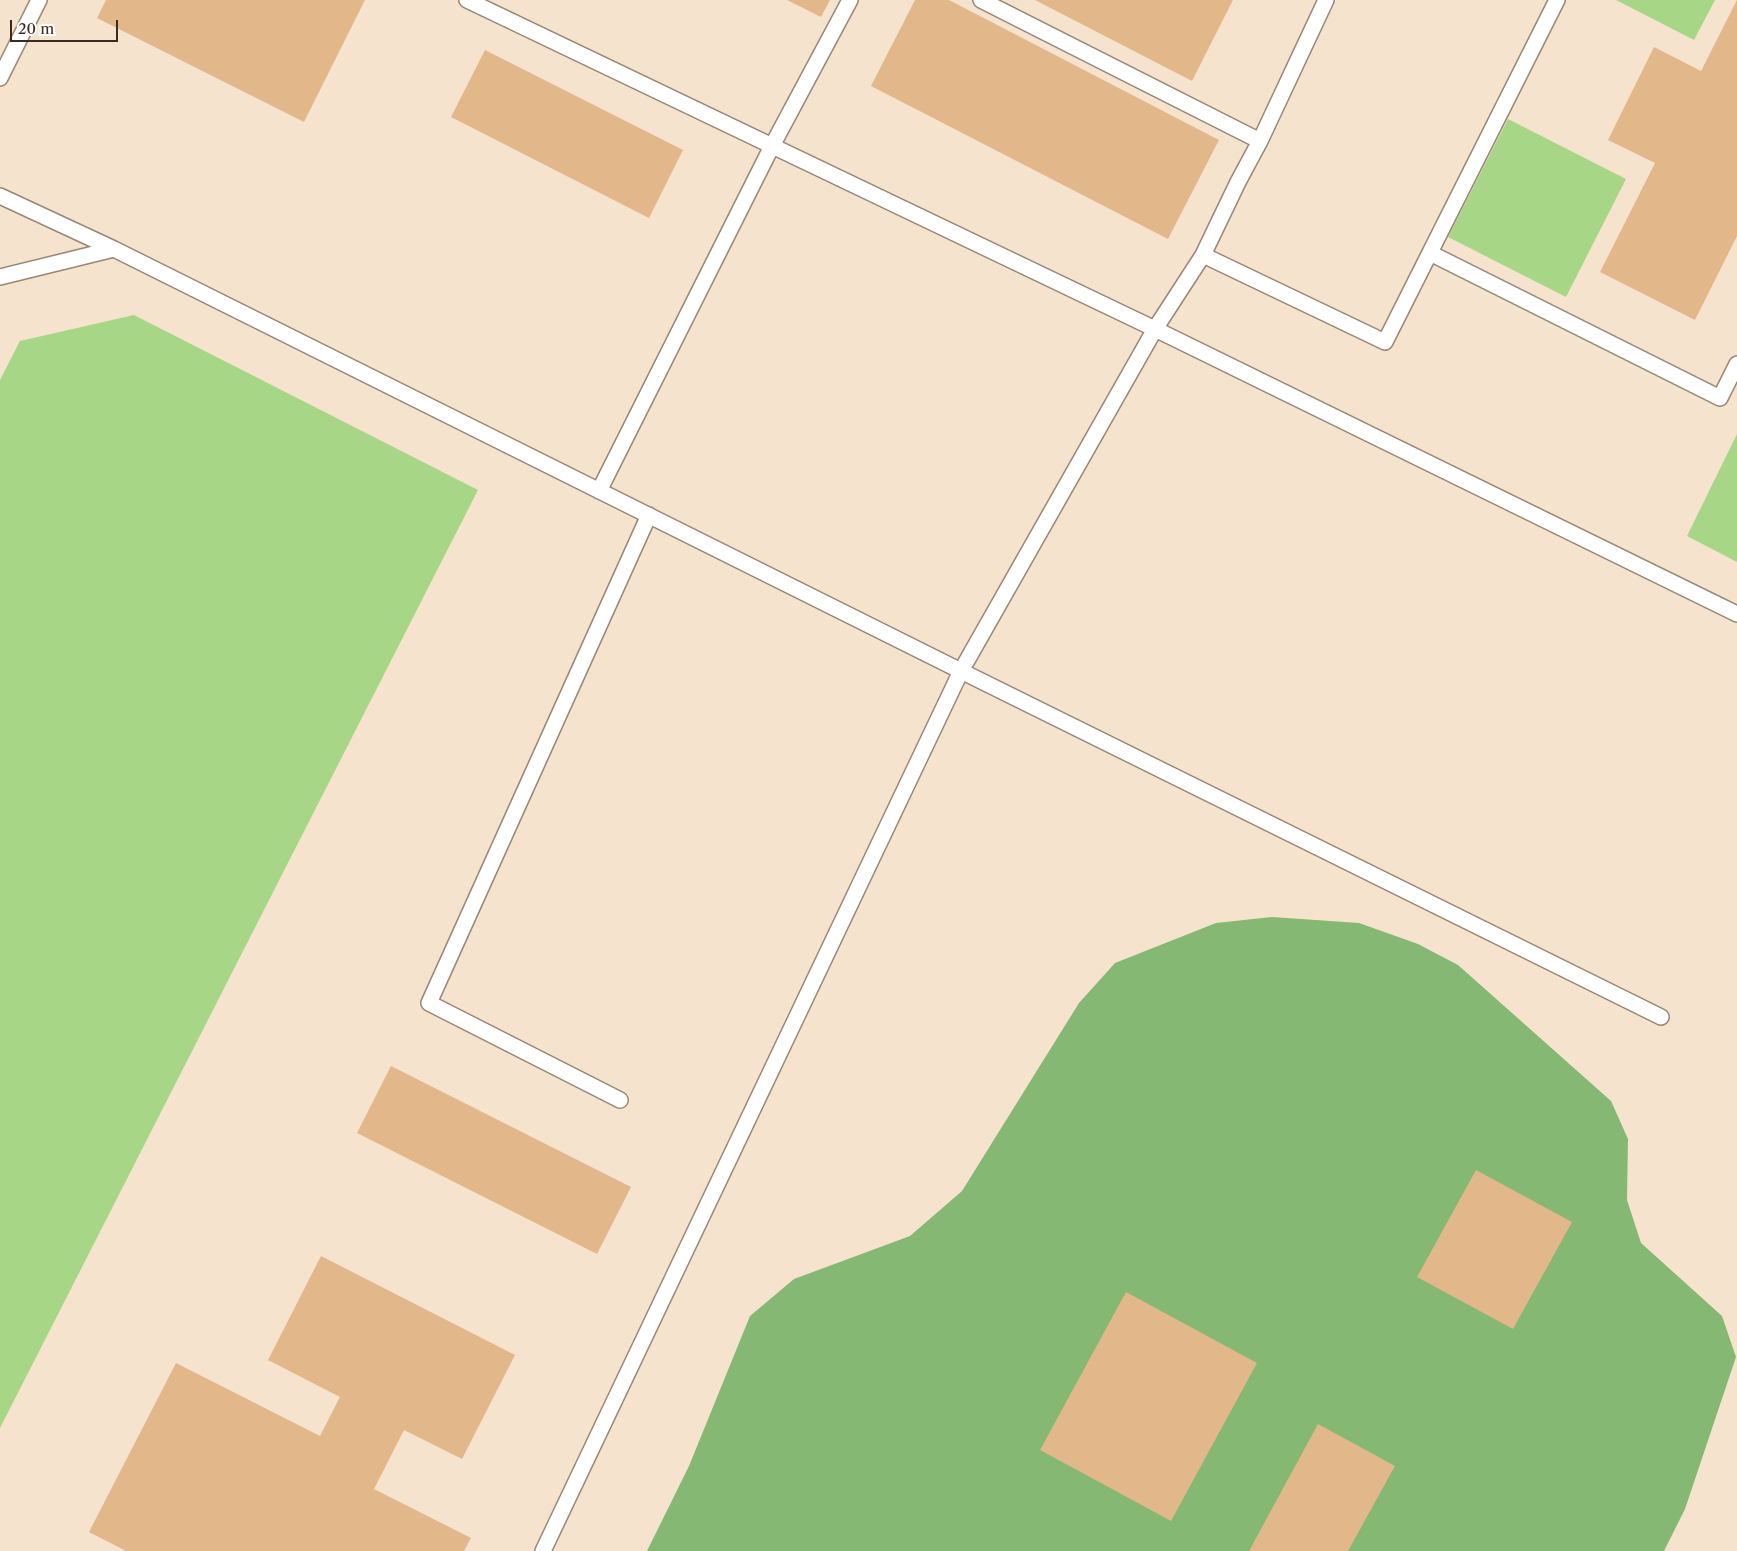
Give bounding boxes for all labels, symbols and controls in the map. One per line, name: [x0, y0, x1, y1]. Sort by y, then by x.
scale bar: [12, 10, 120, 42]
text: 20 m: [18, 19, 54, 38]

